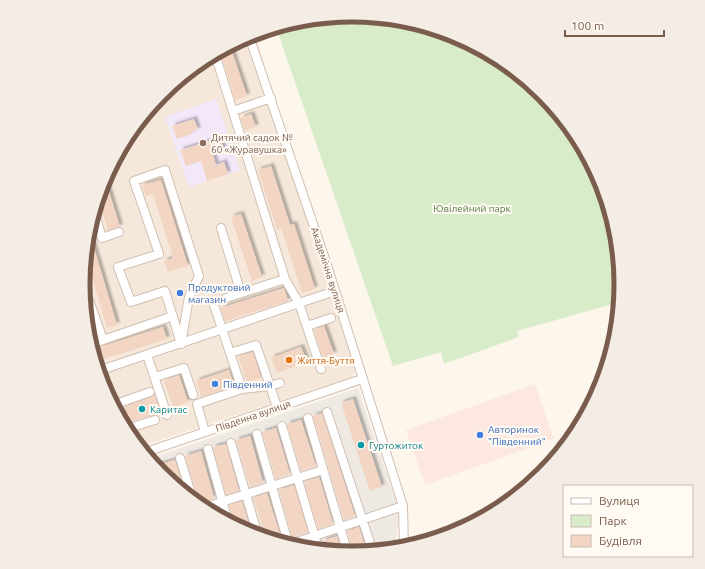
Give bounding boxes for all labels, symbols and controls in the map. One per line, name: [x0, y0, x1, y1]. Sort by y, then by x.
scale bar: [565, 12, 664, 38]
text: 100 m: [571, 19, 604, 32]
place label: Дитячий садок № 60 «Журавушка»: [211, 132, 293, 155]
marker: Дитячий садок № 60 «Журавушка»: [198, 138, 208, 148]
park label: Ювілейний парк: [433, 203, 511, 214]
street label: Академічна вулиця: [309, 226, 347, 314]
place label: Продуктовий магазин: [188, 282, 250, 305]
marker: Продуктовий магазин: [175, 288, 185, 298]
marker: Життя-Буття: [284, 355, 294, 365]
place label: Життя-Буття: [297, 355, 355, 366]
marker: Південний: [210, 379, 220, 389]
place label: Південний: [223, 379, 273, 390]
street label: Південна вулиця: [214, 398, 292, 434]
marker: Каритас: [137, 404, 147, 414]
place label: Каритас: [150, 404, 188, 415]
place label: Авторинок "Південний": [488, 424, 546, 447]
marker: Авторинок "Південний": [475, 430, 485, 440]
marker: Гуртожиток: [356, 440, 366, 450]
place label: Гуртожиток: [369, 440, 423, 451]
legend: [563, 485, 693, 557]
text: Вулиця: [599, 494, 640, 507]
text: Парк: [599, 514, 627, 527]
text: Будівля: [599, 534, 642, 547]

